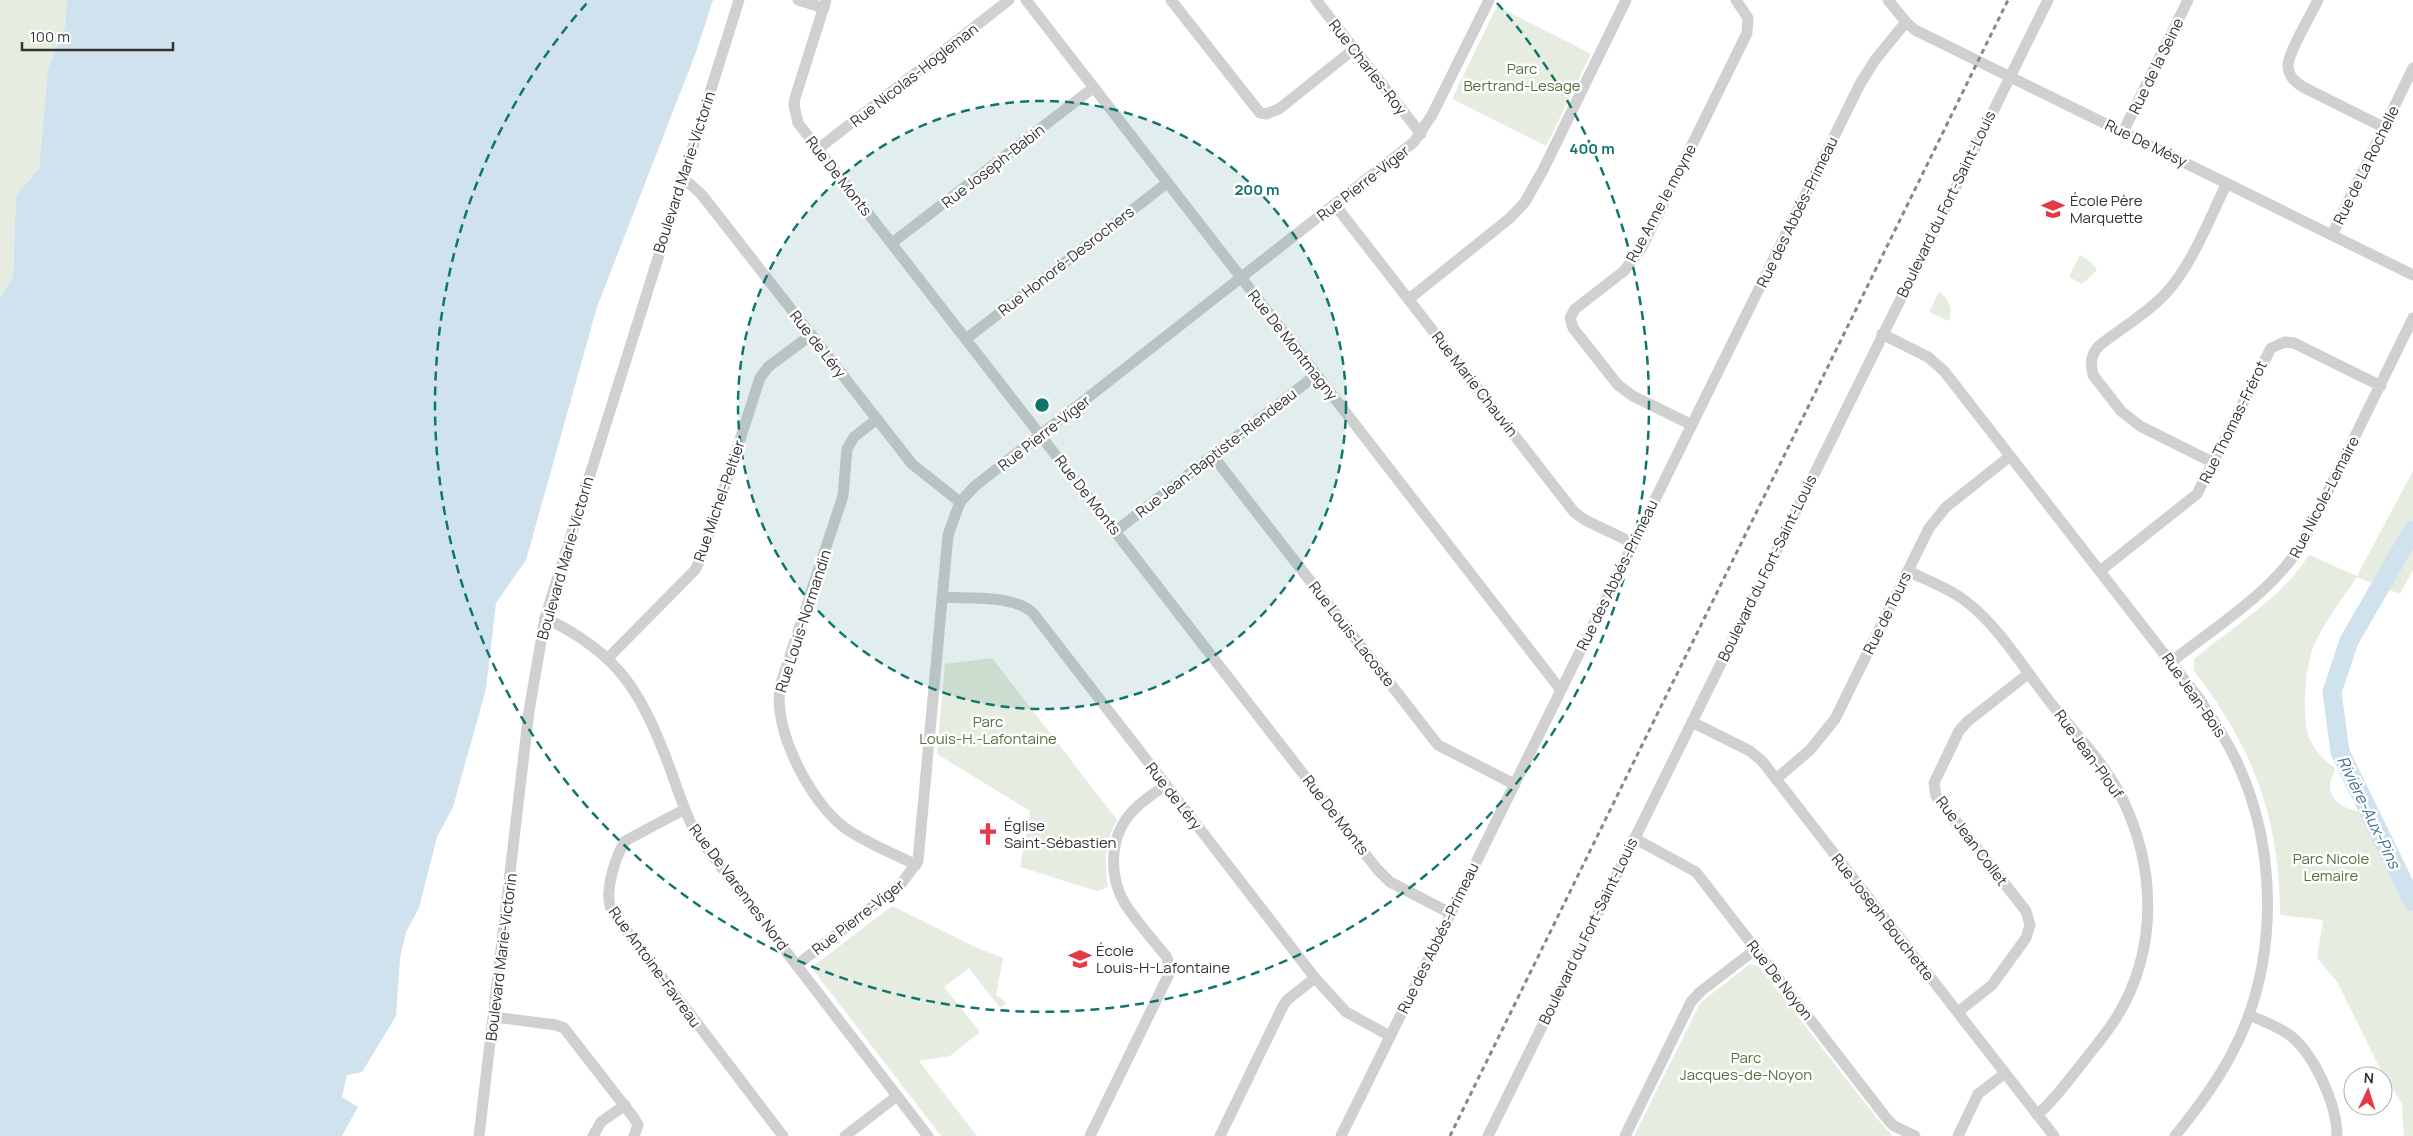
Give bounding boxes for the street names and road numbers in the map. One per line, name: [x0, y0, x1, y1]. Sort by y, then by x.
street label: Rue de la Seine: [2124, 14, 2189, 118]
street label: Rue Charles-Roy: [1324, 15, 1412, 119]
street label: Rue Nicolas-Hogleman: [846, 18, 982, 132]
street label: Boulevard Marie-Victorin: [648, 88, 720, 256]
street label: Rue de La Rochelle: [2328, 102, 2404, 228]
street label: Boulevard du Fort-Saint-Louis: [1892, 107, 2001, 301]
street label: Rue De Mésy: [2101, 114, 2191, 172]
street label: Rue Joseph-Babin: [937, 119, 1049, 213]
street label: Rue De Monts: [801, 132, 877, 220]
street label: Rue des Abbés-Primeau: [1751, 133, 1843, 291]
street label: Rue Pierre-Viger: [1312, 140, 1414, 226]
street label: Rue Anne le moyne: [1621, 140, 1701, 266]
street label: Rue Honoré-Desrochers: [994, 201, 1138, 321]
street label: Rue De Montmagny: [1243, 285, 1343, 405]
street label: Rue de Léry: [785, 306, 851, 382]
street label: Rue Marie Chauvin: [1427, 327, 1523, 441]
street label: Rue Thomas-Frérot: [2194, 357, 2272, 487]
street label: Rue Jean-Baptiste-Riendeau: [1131, 383, 1301, 523]
street label: Rue Pierre-Viger: [993, 390, 1095, 476]
street label: Rue Nicole-Lemaire: [2284, 432, 2364, 562]
street label: Rue Michel-Peltier: [688, 437, 750, 564]
street label: Rue De Monts: [1050, 451, 1126, 539]
street label: Boulevard du Fort-Saint-Louis: [1713, 471, 1822, 665]
street label: Boulevard Marie-Victorin: [532, 474, 598, 642]
street label: Rue des Abbés-Primeau: [1571, 496, 1663, 654]
street label: Rue Louis-Normandin: [770, 547, 836, 695]
street label: Rue de Tours: [1858, 568, 1916, 658]
street label: Rue Louis-Lacoste: [1304, 577, 1400, 691]
street label: Rue Jean-Bois: [2157, 649, 2231, 742]
street label: Rue Jean-Plouf: [2050, 705, 2129, 803]
street label: Rue de Léry: [1141, 758, 1207, 834]
street label: Rue De Monts: [1298, 771, 1374, 859]
street label: Rue Jean Collet: [1931, 792, 2013, 890]
street label: Rue De Varennes Nord: [685, 820, 793, 954]
street label: Boulevard du Fort-Saint-Louis: [1534, 834, 1643, 1028]
street label: Rue Joseph Bouchette: [1827, 849, 1939, 985]
street label: Rue des Abbés-Primeau: [1392, 859, 1484, 1017]
street label: Boulevard Marie-Victorin: [480, 872, 522, 1042]
street label: Rue Pierre-Viger: [807, 874, 909, 960]
street label: Rue Antoine-Favreau: [604, 902, 706, 1032]
street label: Rue De Noyon: [1742, 936, 1818, 1024]

